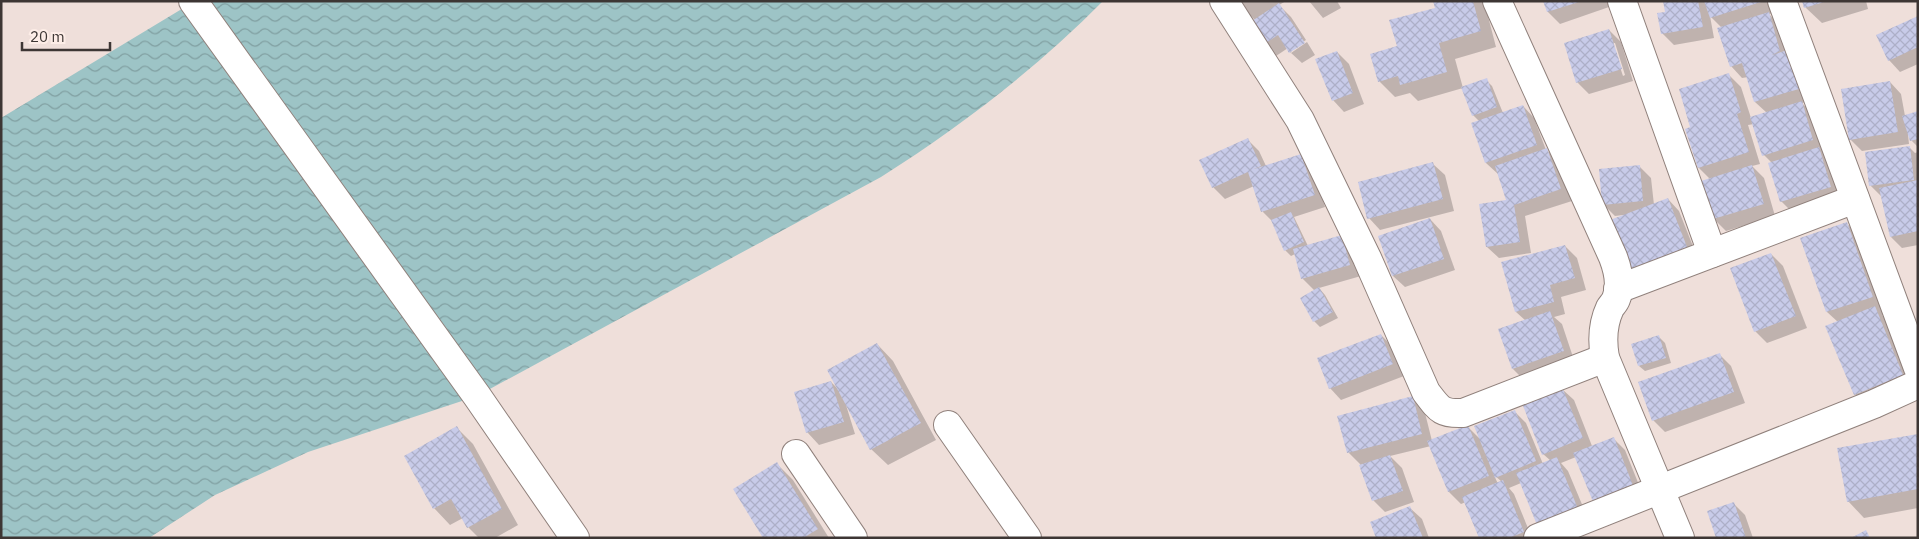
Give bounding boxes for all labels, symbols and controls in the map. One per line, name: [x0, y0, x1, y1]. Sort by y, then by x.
scale bar: [22, 20, 110, 52]
text: 20 m: [30, 27, 65, 46]

